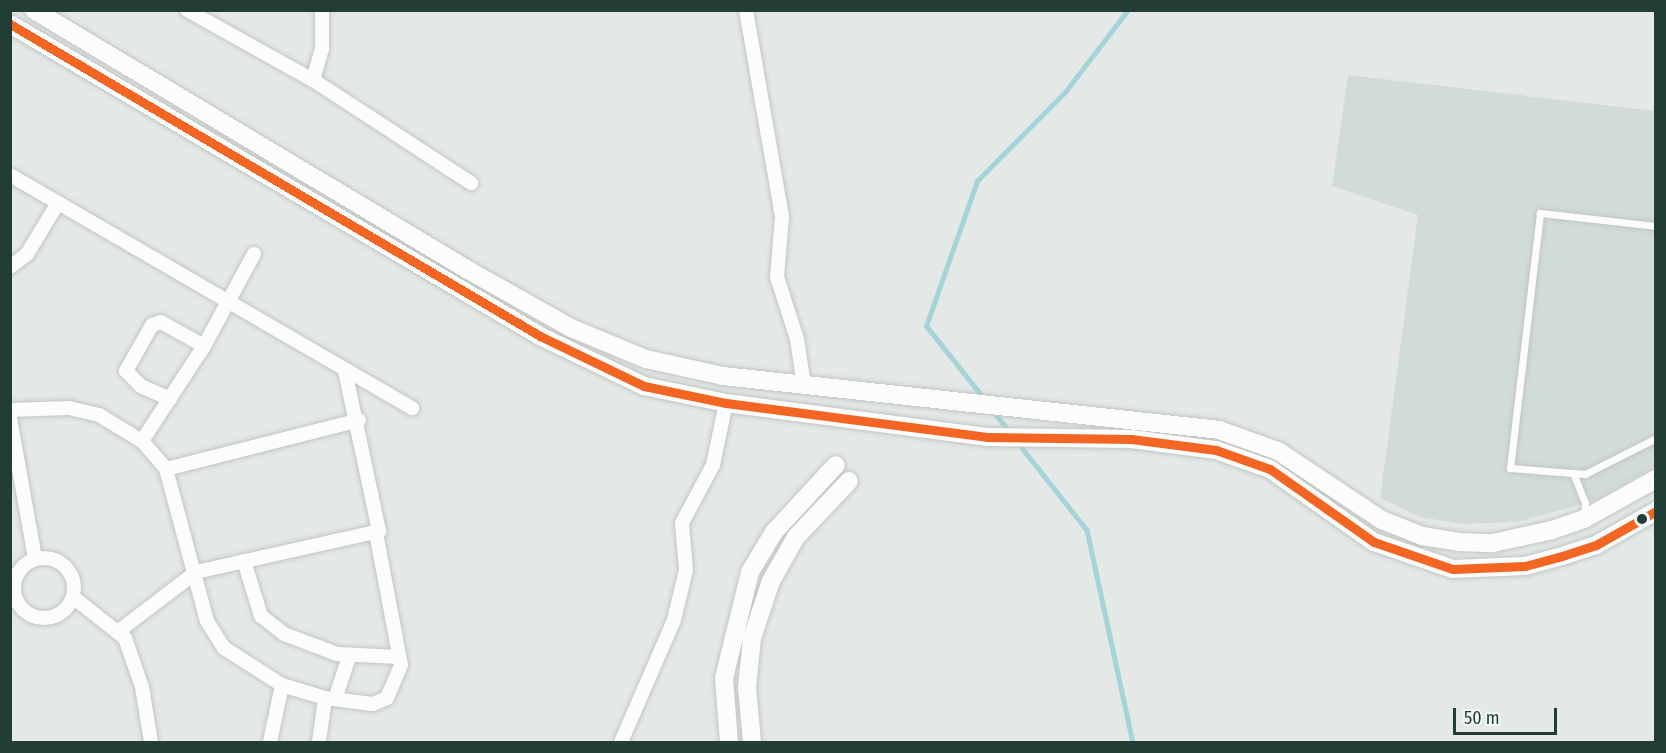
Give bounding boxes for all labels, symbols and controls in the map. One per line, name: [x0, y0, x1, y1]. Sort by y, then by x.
unlabelled marker: [1636, 513, 1648, 525]
scale bar: [1456, 696, 1560, 734]
text: 50 m: [1464, 707, 1500, 729]

